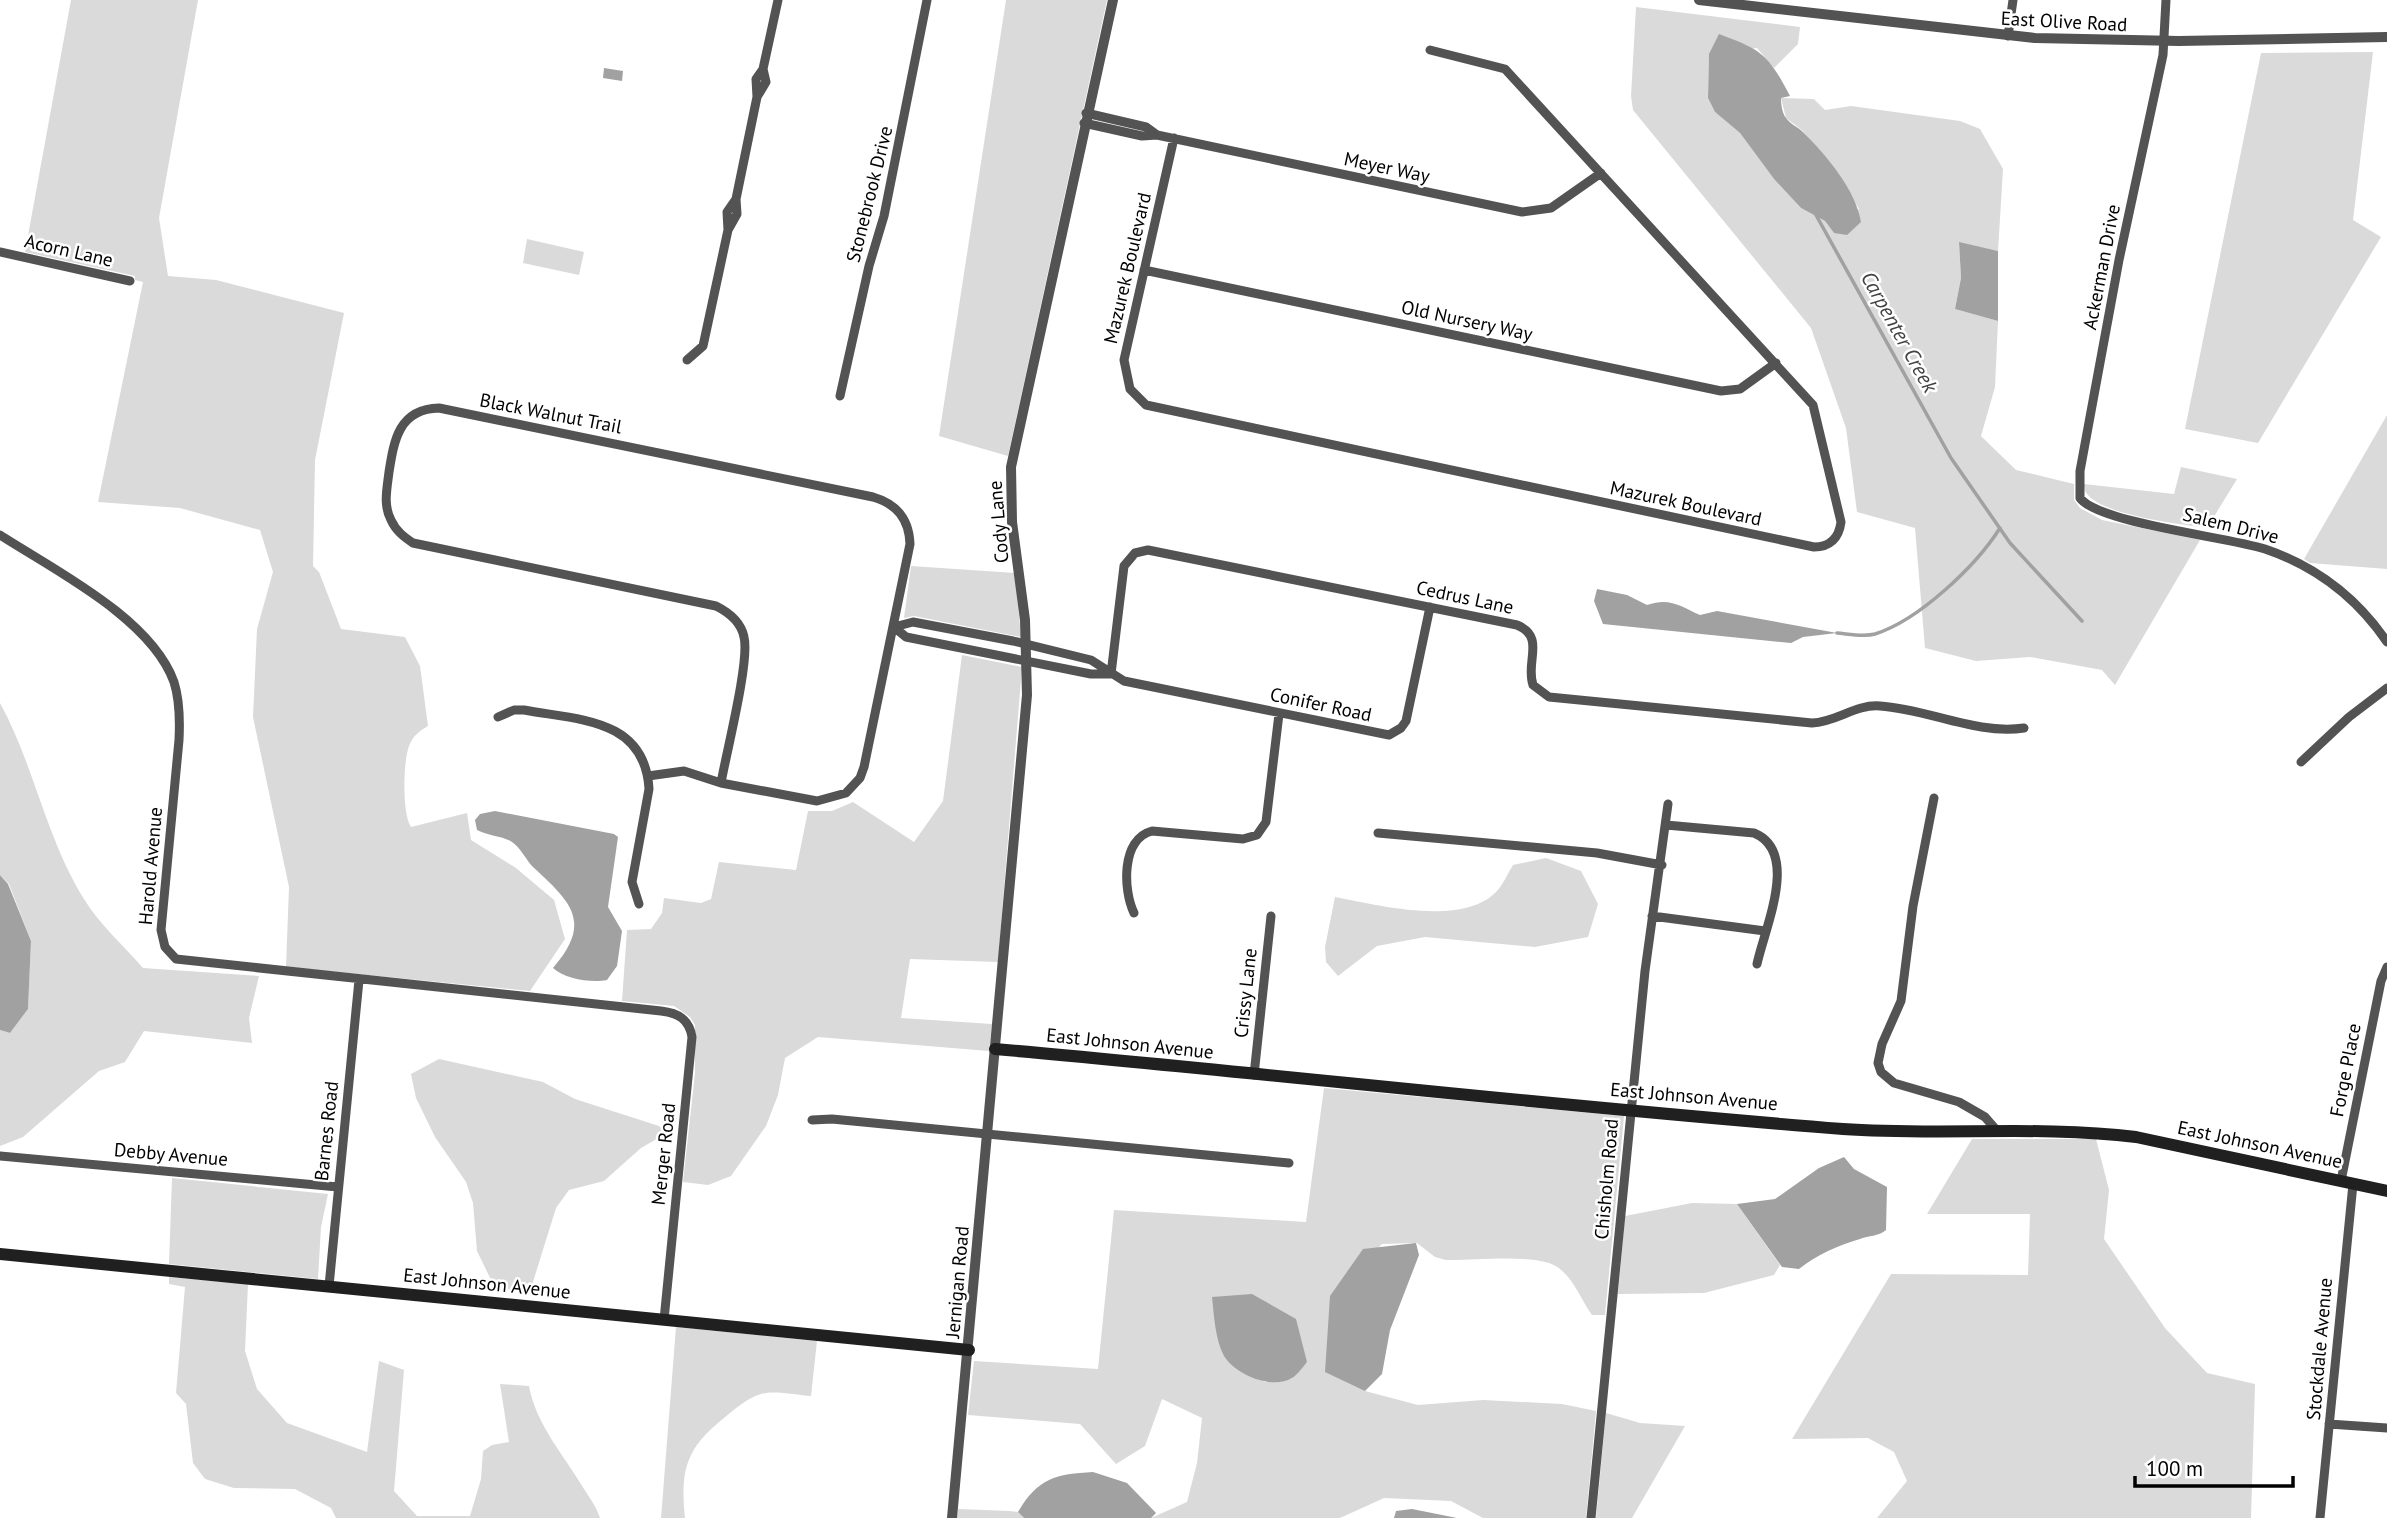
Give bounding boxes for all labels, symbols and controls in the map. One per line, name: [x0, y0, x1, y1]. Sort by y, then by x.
street label: East Olive Road: [2000, 6, 2128, 36]
street label: Stonebrook Drive: [840, 123, 898, 265]
street label: Meyer Way: [1342, 146, 1432, 188]
street label: Mazurek Boulevard: [1098, 190, 1156, 346]
street label: Ackerman Drive: [2077, 202, 2125, 332]
street label: Acorn Lane: [22, 228, 116, 272]
water label: Carpenter Creek: [1855, 266, 1945, 398]
street label: Old Nursery Way: [1399, 294, 1535, 346]
street label: Black Walnut Trail: [478, 387, 625, 439]
street label: Mazurek Boulevard: [1608, 475, 1764, 531]
street label: Cody Lane: [982, 480, 1014, 564]
street label: Salem Drive: [2181, 502, 2281, 548]
street label: Cedrus Lane: [1414, 575, 1516, 619]
street label: Conifer Road: [1268, 682, 1374, 726]
street label: Harold Avenue: [133, 806, 167, 926]
street label: Crissy Lane: [1228, 947, 1262, 1039]
street label: Forge Place: [2324, 1021, 2366, 1119]
street label: East Johnson Avenue: [1045, 1022, 1215, 1064]
street label: East Johnson Avenue: [1609, 1077, 1779, 1115]
street label: Barnes Road: [309, 1080, 343, 1182]
street label: Merger Road: [646, 1102, 680, 1206]
street label: East Johnson Avenue: [2175, 1115, 2345, 1173]
street label: Chisholm Road: [1589, 1118, 1623, 1240]
street label: Debby Avenue: [113, 1137, 229, 1171]
street label: Jernigan Road: [940, 1225, 974, 1340]
street label: East Johnson Avenue: [402, 1262, 572, 1304]
street label: Stockdale Avenue: [2301, 1277, 2337, 1421]
scale bar: [2135, 1444, 2292, 1488]
text: 100 m: [2146, 1455, 2203, 1482]

